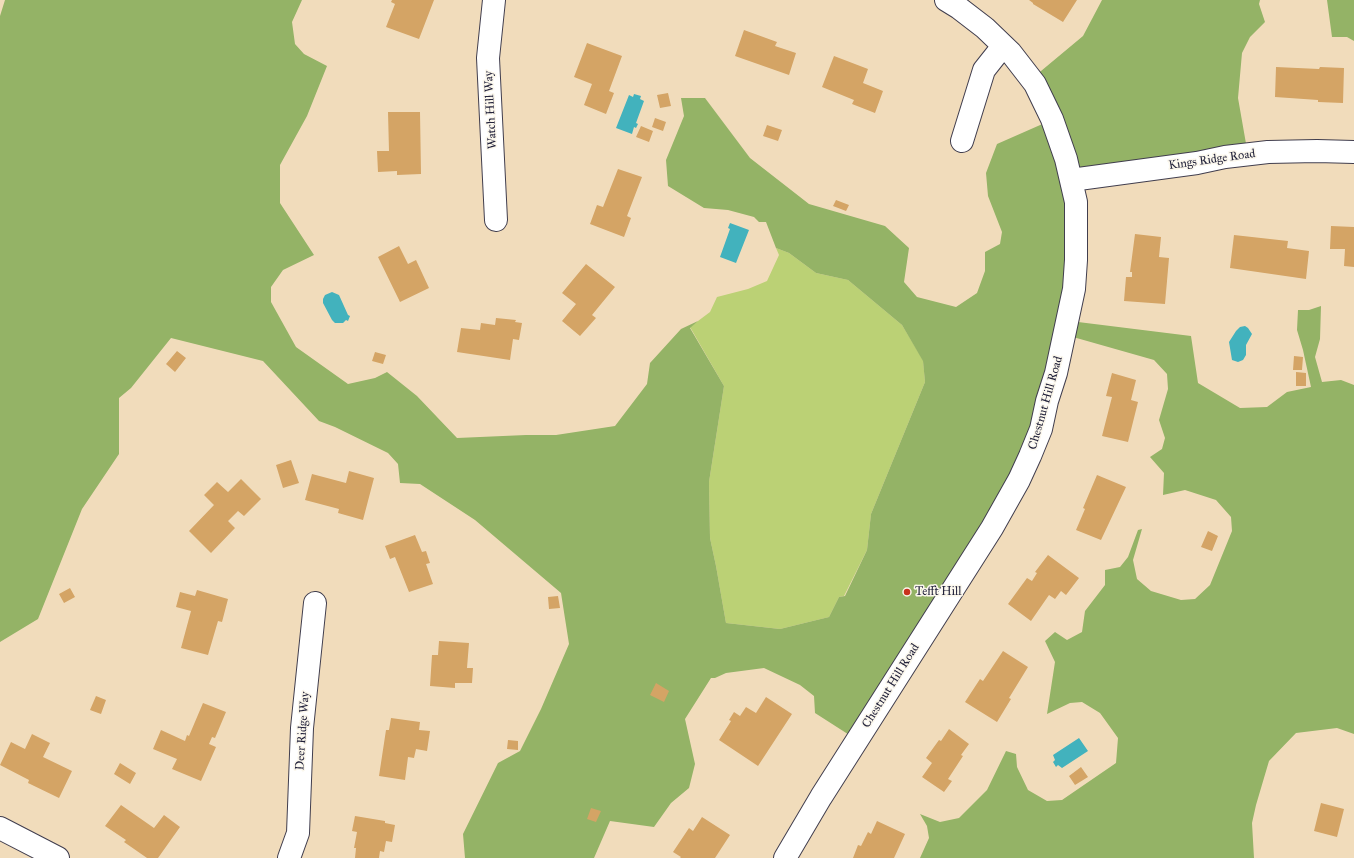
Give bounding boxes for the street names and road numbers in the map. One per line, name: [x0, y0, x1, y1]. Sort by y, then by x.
street label: Watch Hill Way: [482, 70, 500, 150]
street label: Kings Ridge Road: [1168, 147, 1256, 173]
street label: Chestnut Hill Road: [1026, 355, 1066, 451]
street label: Chestnut Hill Road: [859, 641, 923, 731]
street label: Deer Ridge Way: [293, 691, 313, 771]

